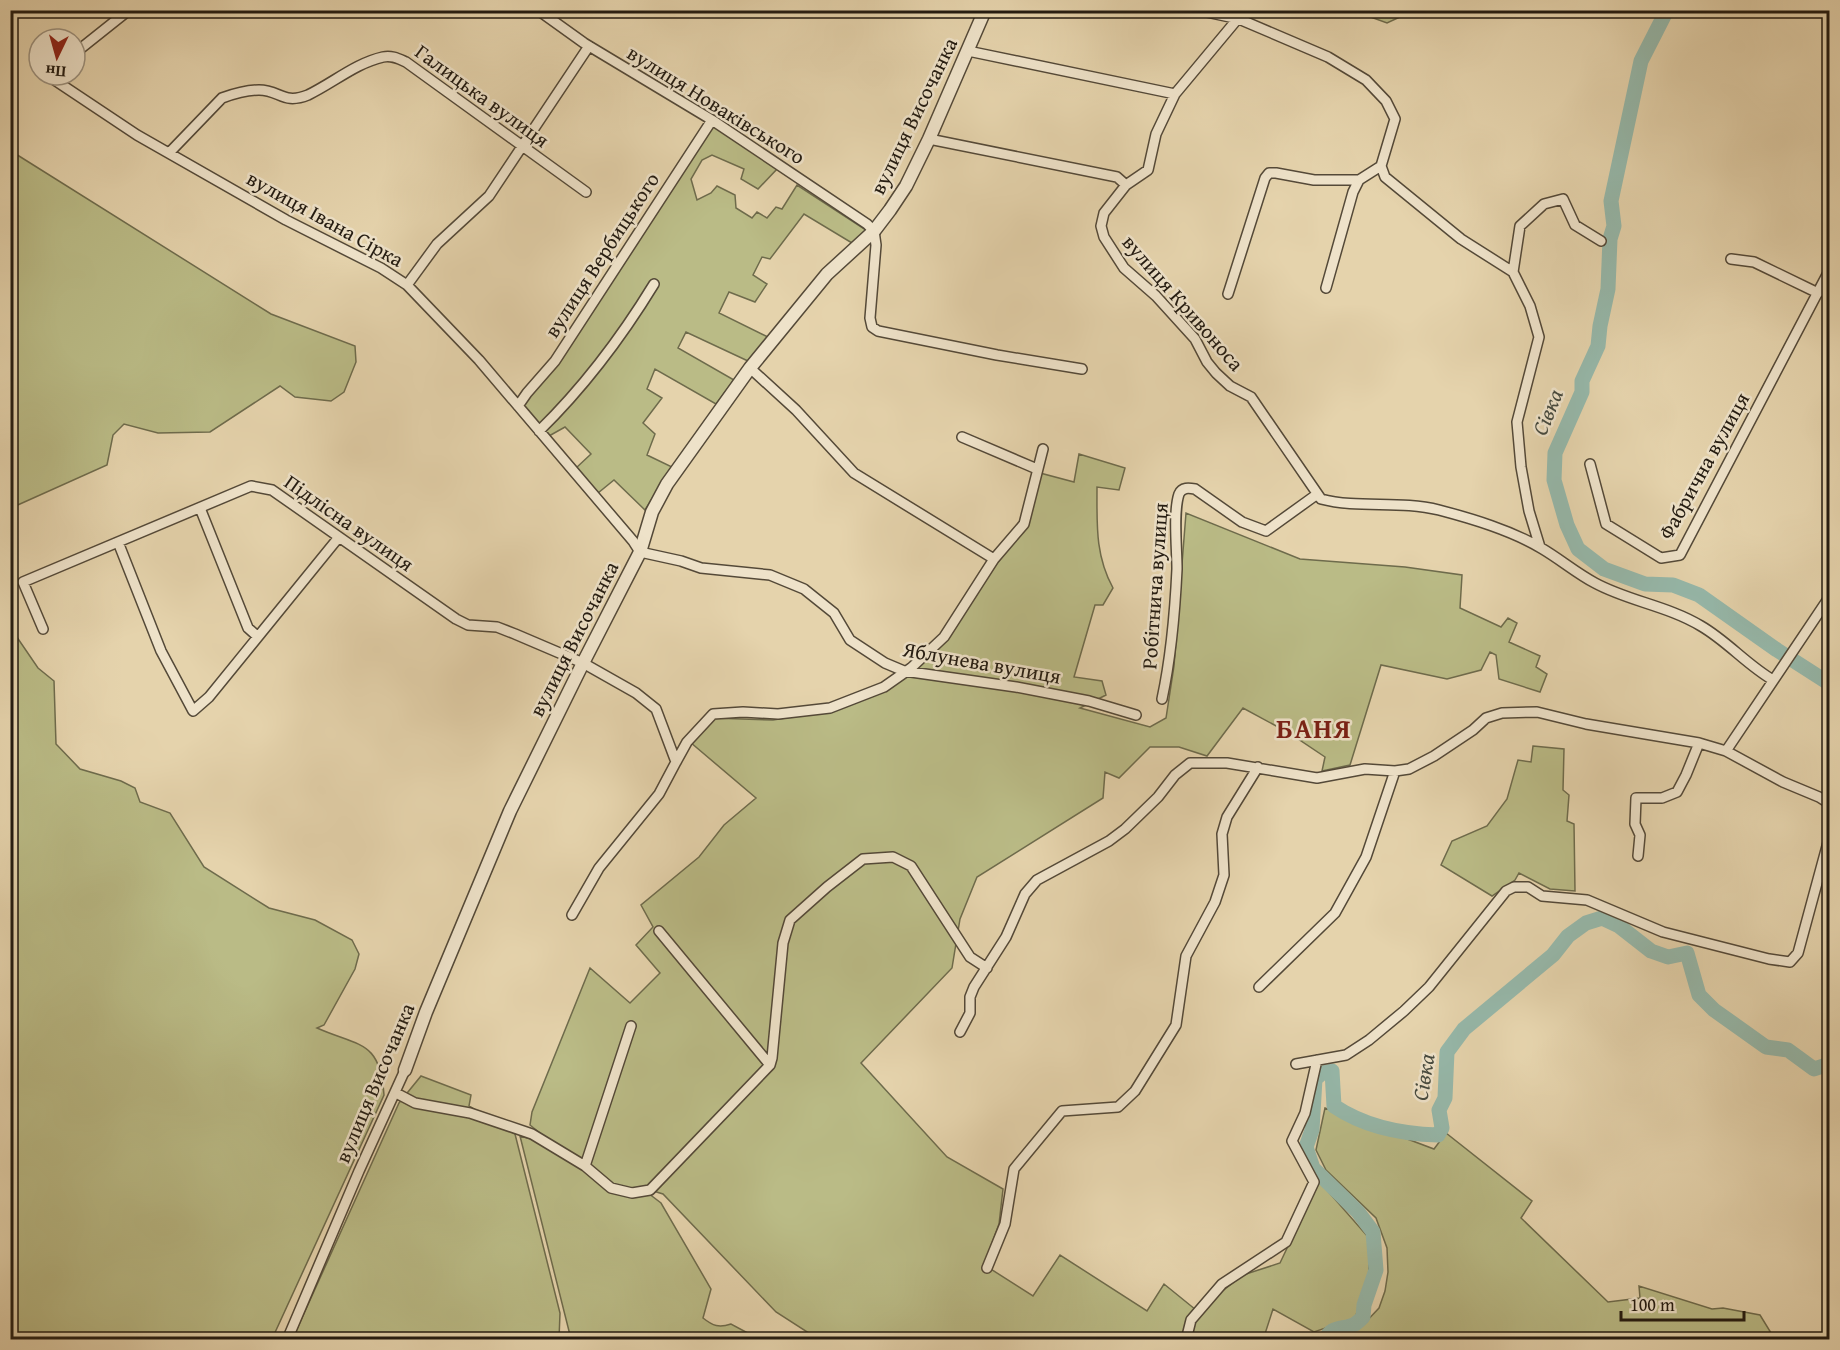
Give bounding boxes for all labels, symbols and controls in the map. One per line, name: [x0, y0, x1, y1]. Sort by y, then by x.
north arrow: [27, 27, 87, 87]
street label: вулиця Височанка: [862, 32, 965, 199]
street label: Галицька вулиця: [409, 36, 556, 155]
street label: вулиця Новаківського: [621, 37, 811, 172]
text: Пн: [44, 59, 67, 85]
street label: вулиця Івана Сірка: [241, 163, 409, 275]
street label: вулиця Вербицького: [536, 166, 667, 344]
street label: вулиця Кривоноса: [1115, 228, 1252, 378]
water label: Сівка: [1523, 384, 1571, 440]
street label: Фабрична вулиця: [1650, 386, 1757, 545]
street label: Підлісна вулиця: [278, 466, 421, 579]
street label: Робітнича вулиця: [1133, 501, 1176, 670]
street label: вулиця Височанка: [521, 556, 626, 722]
street label: Яблунева вулиця: [900, 633, 1064, 692]
district label: БАНЯ: [1276, 708, 1352, 748]
street label: вулиця Височанка: [327, 998, 422, 1168]
water label: Сівка: [1404, 1051, 1442, 1103]
scale bar: [1621, 1284, 1744, 1322]
text: 100 m: [1630, 1291, 1675, 1318]

